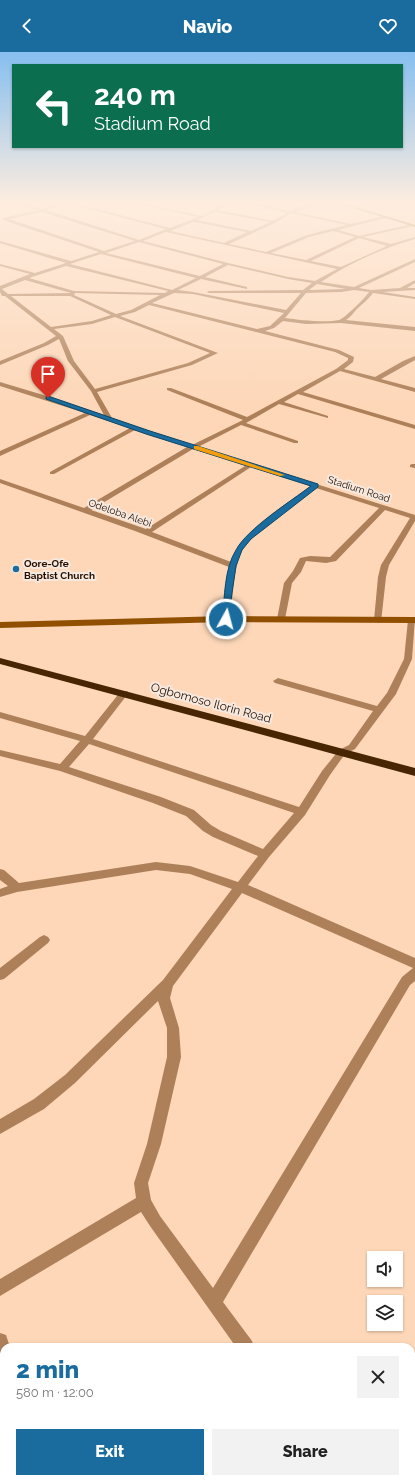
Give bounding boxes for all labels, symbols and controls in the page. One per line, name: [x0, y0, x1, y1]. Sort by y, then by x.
icon: back: [16, 15, 38, 37]
icon: heart: [377, 15, 399, 37]
text: Navio: [183, 16, 232, 37]
text: 240 m: [94, 79, 176, 112]
icon: left: [28, 80, 80, 132]
text: Stadium Road: [94, 113, 211, 134]
pin: [31, 357, 65, 398]
icon: arrive: [37, 363, 59, 385]
street label: Stadium Road: [326, 474, 392, 504]
street label: Odeloba Alebi: [87, 497, 153, 529]
place label: Oore-Ofe Baptist Church: [24, 558, 95, 581]
marker: Oore-Ofe Baptist Church: [11, 564, 21, 574]
position arrow: [205, 598, 247, 640]
street label: Ogbomoso Ilorin Road: [149, 680, 273, 726]
map controls: [367, 1251, 403, 1331]
button: sound: [367, 1251, 403, 1287]
button: layers: [367, 1295, 403, 1331]
text: 2 min: [16, 1355, 79, 1384]
button: close: [357, 1356, 399, 1398]
text: 580 m · 12:00: [16, 1385, 94, 1400]
button: Exit: [16, 1429, 204, 1475]
button: Share: [212, 1429, 399, 1475]

